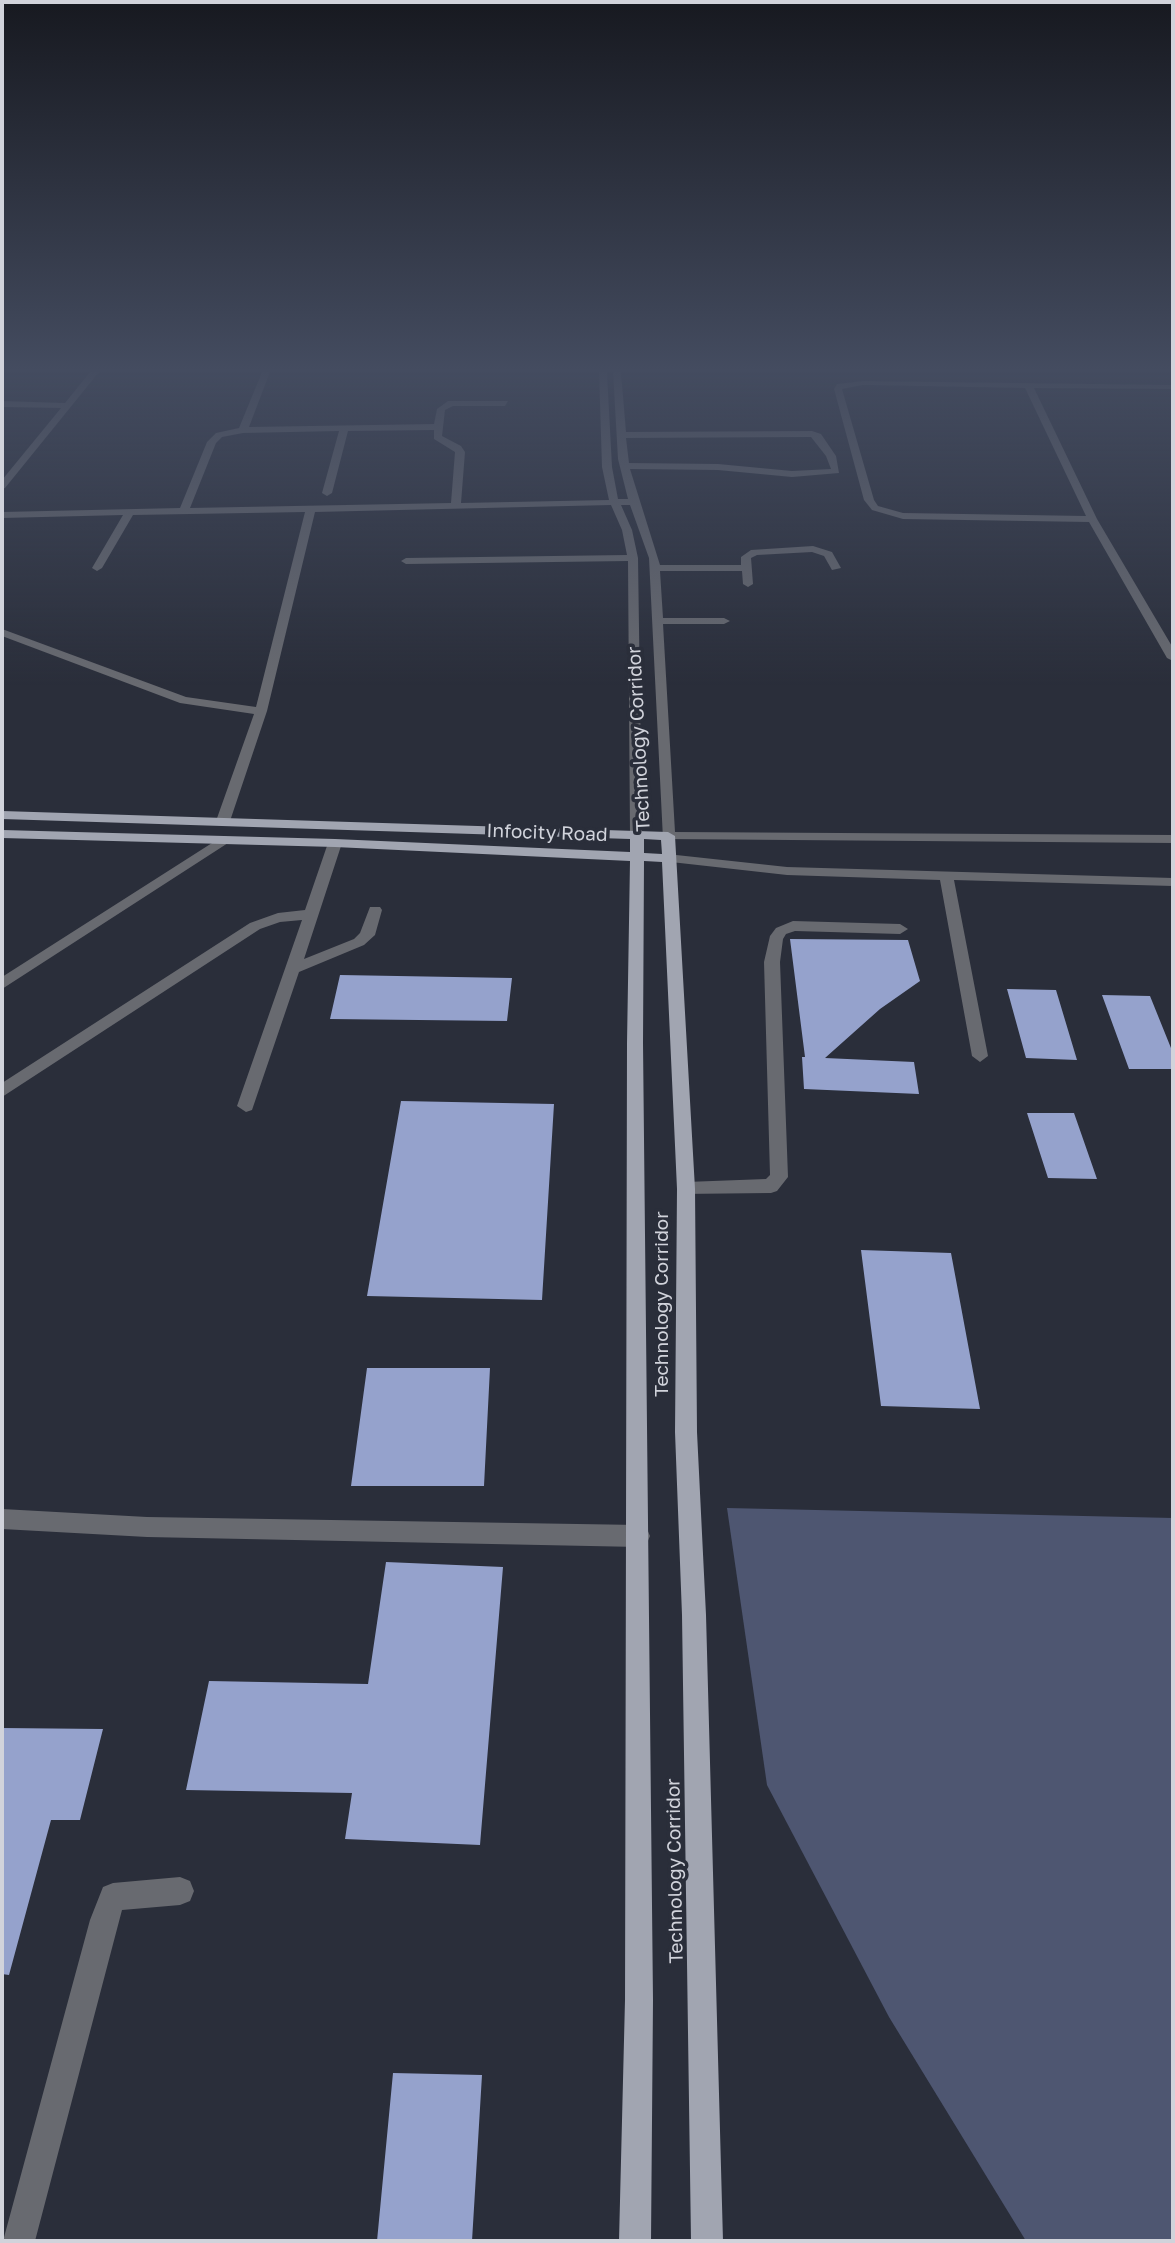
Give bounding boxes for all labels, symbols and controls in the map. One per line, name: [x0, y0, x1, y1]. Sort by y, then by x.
street label: Technology Corridor: [623, 646, 655, 832]
street label: Infocity Road: [486, 819, 608, 847]
street label: Technology Corridor: [651, 1211, 673, 1397]
street label: Technology Corridor: [662, 1778, 688, 1964]

